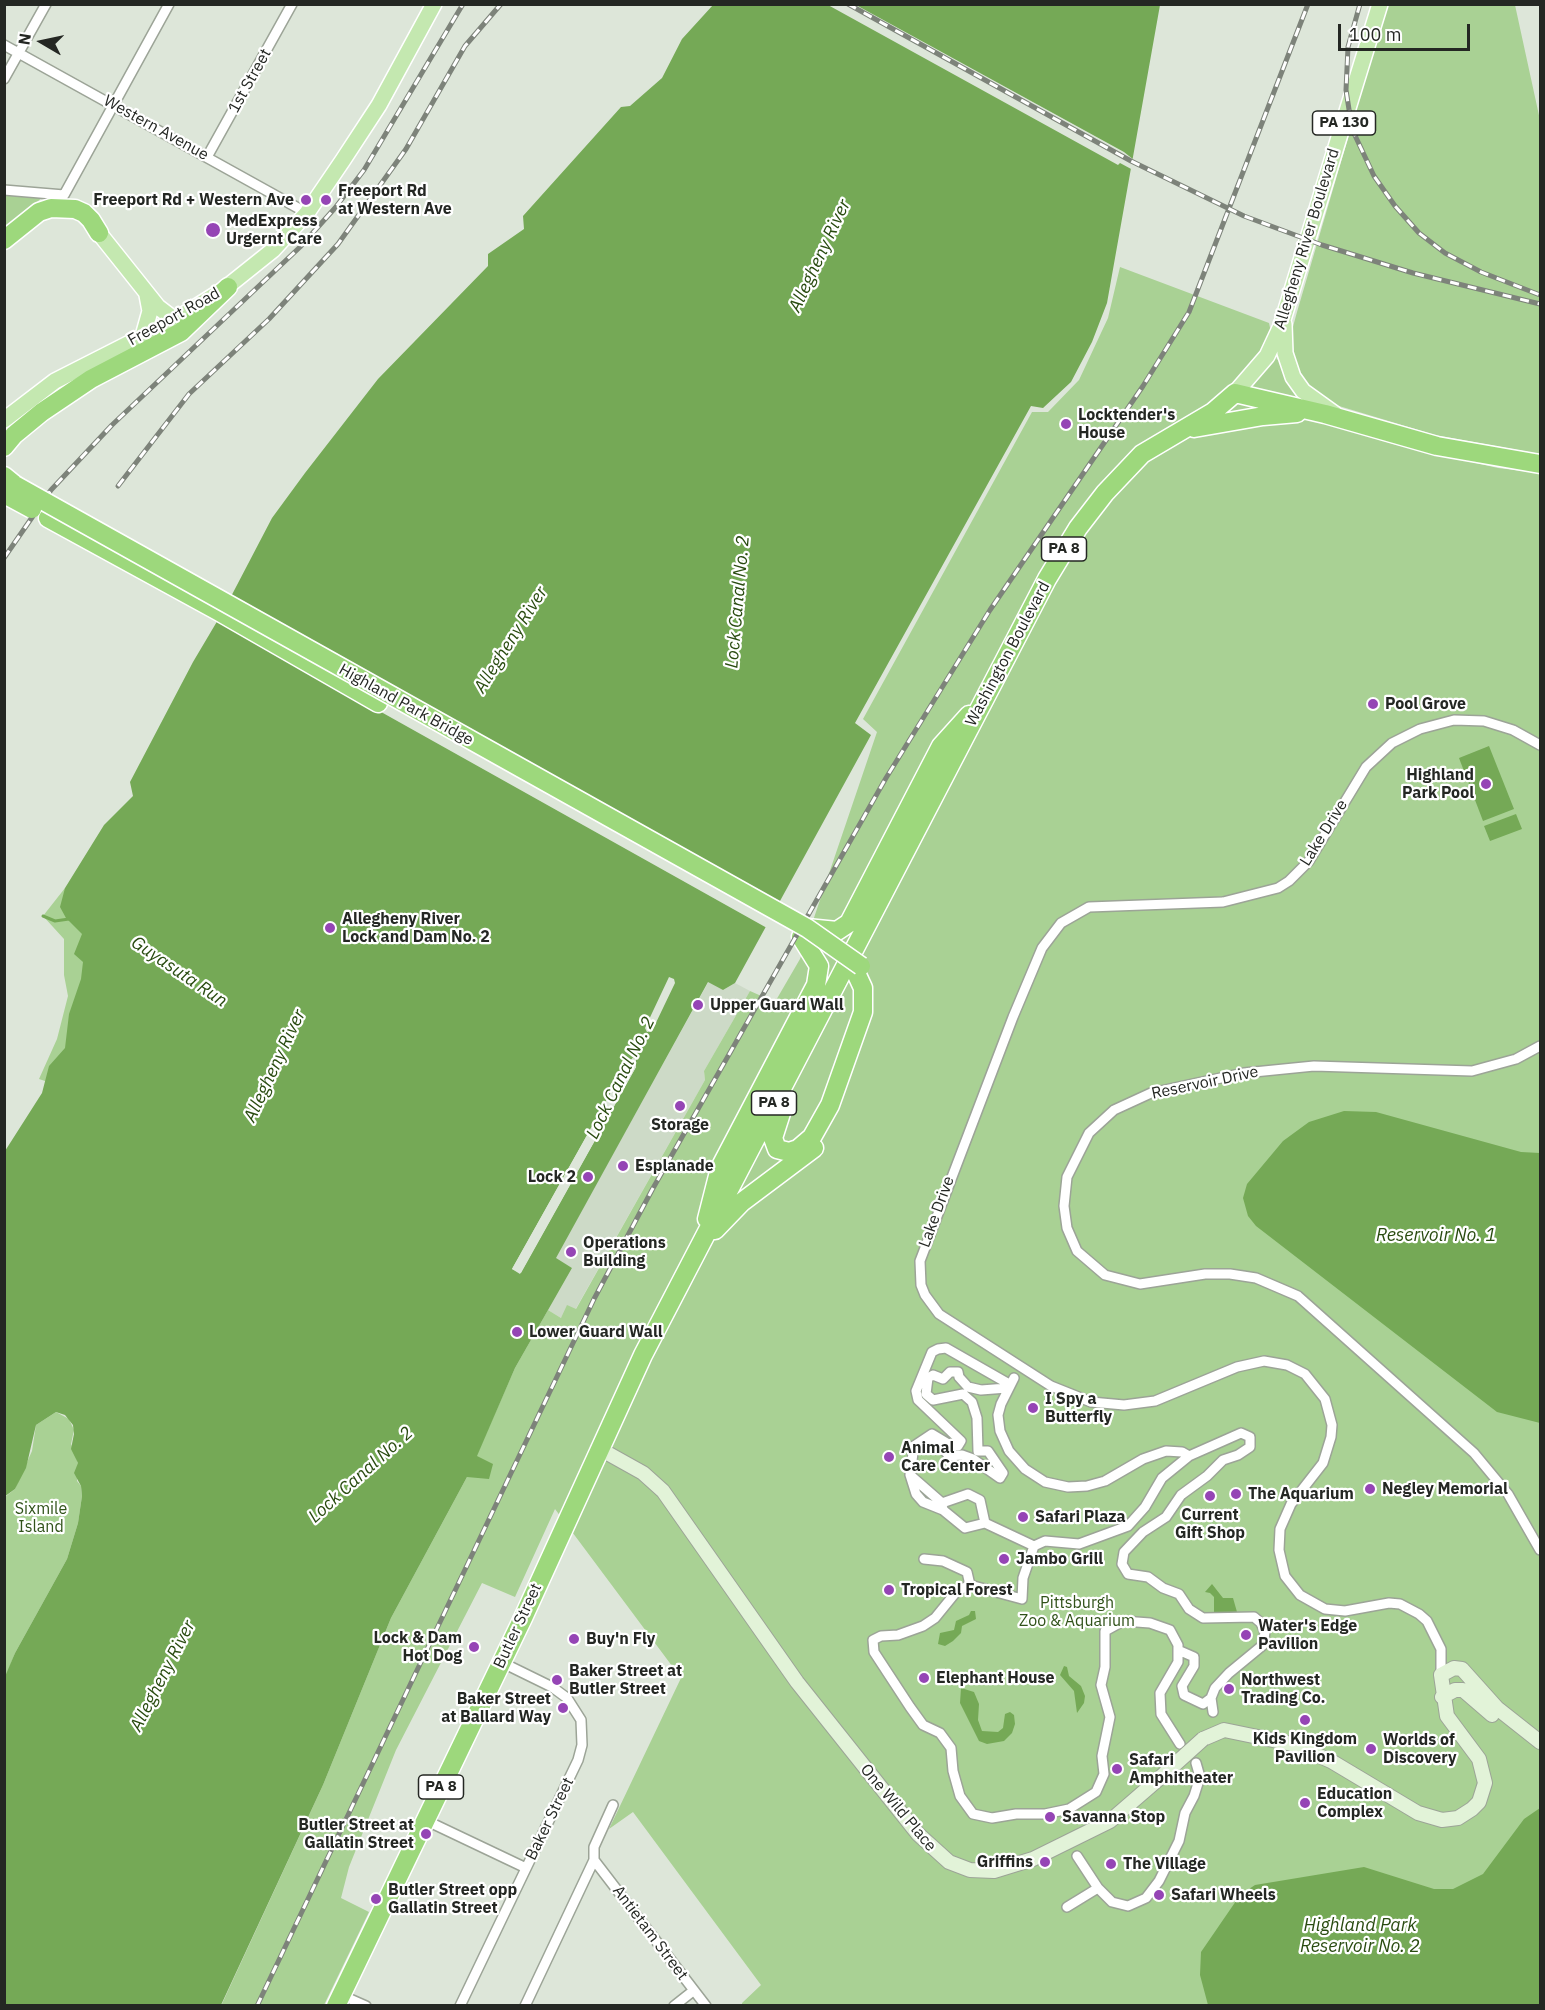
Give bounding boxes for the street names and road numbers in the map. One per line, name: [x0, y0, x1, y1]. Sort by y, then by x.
street label: 1st Street: [224, 45, 276, 117]
street label: Western Avenue: [100, 91, 212, 165]
road number: PA 130: [1312, 111, 1376, 135]
street label: Allegheny River Boulevard: [1270, 146, 1344, 332]
street label: Freeport Road: [125, 284, 223, 350]
road number: PA 8: [1042, 537, 1086, 561]
street label: Washington Boulevard: [962, 578, 1054, 730]
street label: Highland Park Bridge: [335, 660, 477, 750]
street label: Lake Drive: [1296, 796, 1352, 870]
street label: Reservoir Drive: [1150, 1062, 1260, 1104]
road number: PA 8: [752, 1091, 796, 1115]
street label: Lake Drive: [915, 1174, 959, 1250]
street label: Butler Street: [490, 1580, 546, 1672]
street label: One Wild Place: [856, 1760, 940, 1856]
road number: PA 8: [418, 1775, 464, 1799]
street label: Baker Street: [522, 1775, 578, 1863]
street label: Antietam Street: [608, 1882, 692, 1984]

